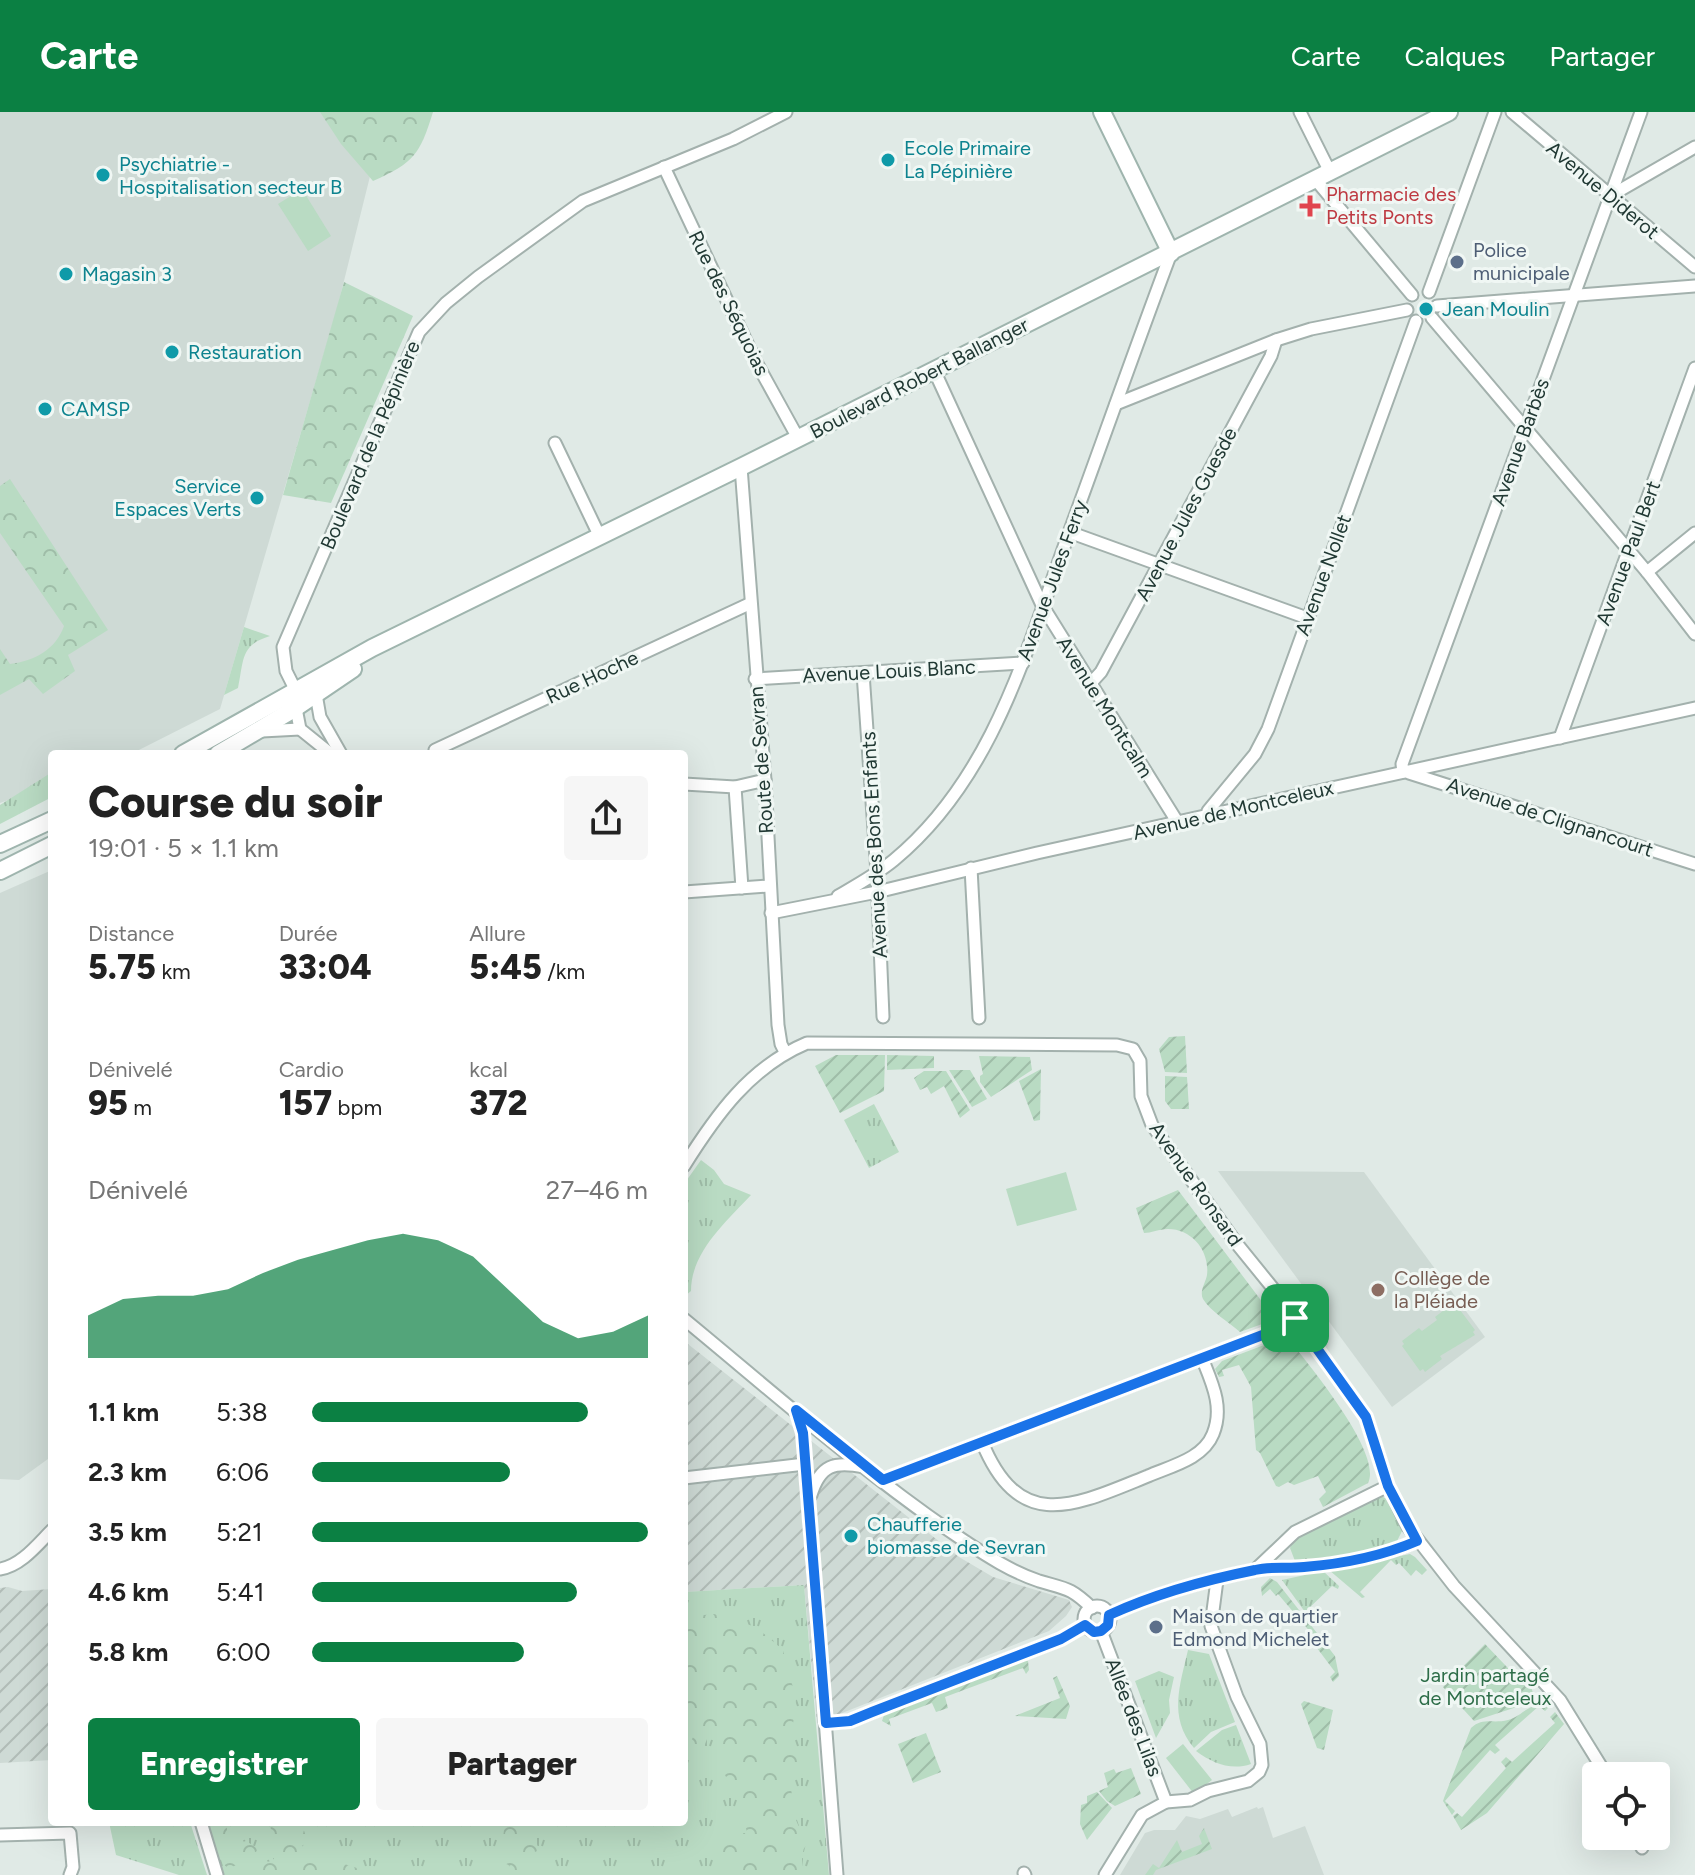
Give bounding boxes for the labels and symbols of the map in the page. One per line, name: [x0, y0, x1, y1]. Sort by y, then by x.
place label: Ecole Primaire La Pépinière: [904, 136, 1031, 183]
street label: Avenue Diderot: [1542, 136, 1664, 244]
marker: Ecole Primaire La Pépinière: [879, 151, 897, 169]
place label: Psychiatrie - Hospitalisation secteur B: [119, 152, 342, 199]
marker: Psychiatrie - Hospitalisation secteur B: [94, 166, 112, 184]
place label: Pharmacie des Petits Ponts: [1326, 182, 1456, 229]
marker: Pharmacie des Petits Ponts: [1301, 197, 1319, 215]
street label: Rue des Séquoias: [684, 227, 774, 379]
place label: Police municipale: [1473, 238, 1570, 285]
marker: Police municipale: [1448, 253, 1466, 271]
place label: Magasin 3: [82, 262, 172, 286]
marker: Magasin 3: [57, 265, 75, 283]
place label: Jean Moulin: [1442, 297, 1549, 321]
marker: Jean Moulin: [1417, 300, 1435, 318]
street label: Boulevard Robert Ballanger: [806, 312, 1032, 444]
street label: Boulevard de la Pépinière: [315, 337, 425, 553]
place label: Restauration: [188, 340, 302, 364]
marker: Restauration: [163, 343, 181, 361]
street label: Avenue Barbès: [1486, 375, 1554, 509]
place label: CAMSP: [61, 397, 130, 421]
marker: CAMSP: [36, 400, 54, 418]
street label: Avenue Jules Guesde: [1130, 423, 1242, 605]
place label: Service Espaces Verts: [114, 474, 241, 521]
street label: Avenue Paul Bert: [1591, 477, 1665, 629]
marker: Service Espaces Verts: [248, 489, 266, 507]
street label: Avenue Jules Ferry: [1012, 496, 1092, 664]
street label: Avenue Nollet: [1290, 511, 1356, 639]
street label: Avenue Montcalm: [1052, 632, 1158, 782]
street label: Rue Hoche: [542, 645, 642, 709]
street label: Avenue Louis Blanc: [802, 654, 976, 688]
street label: Route de Sevran: [744, 685, 778, 835]
street label: Avenue des Bons Enfants: [856, 731, 892, 959]
street label: Avenue de Clignancourt: [1444, 772, 1656, 862]
street label: Avenue de Montceleux: [1130, 775, 1336, 845]
street label: Avenue Ronsard: [1144, 1117, 1248, 1251]
place label: Collège de la Pléiade: [1394, 1266, 1490, 1313]
marker: Collège de la Pléiade: [1369, 1281, 1387, 1299]
pin: [1261, 1284, 1329, 1352]
place label: Chaufferie biomasse de Sevran: [867, 1512, 1046, 1559]
marker: Chaufferie biomasse de Sevran: [842, 1527, 860, 1545]
place label: Maison de quartier Edmond Michelet: [1172, 1604, 1338, 1651]
marker: Maison de quartier Edmond Michelet: [1147, 1618, 1165, 1636]
street label: Allée des Lilas: [1100, 1654, 1168, 1780]
park label: Jardin partagé de Montceleux: [1419, 1663, 1552, 1710]

